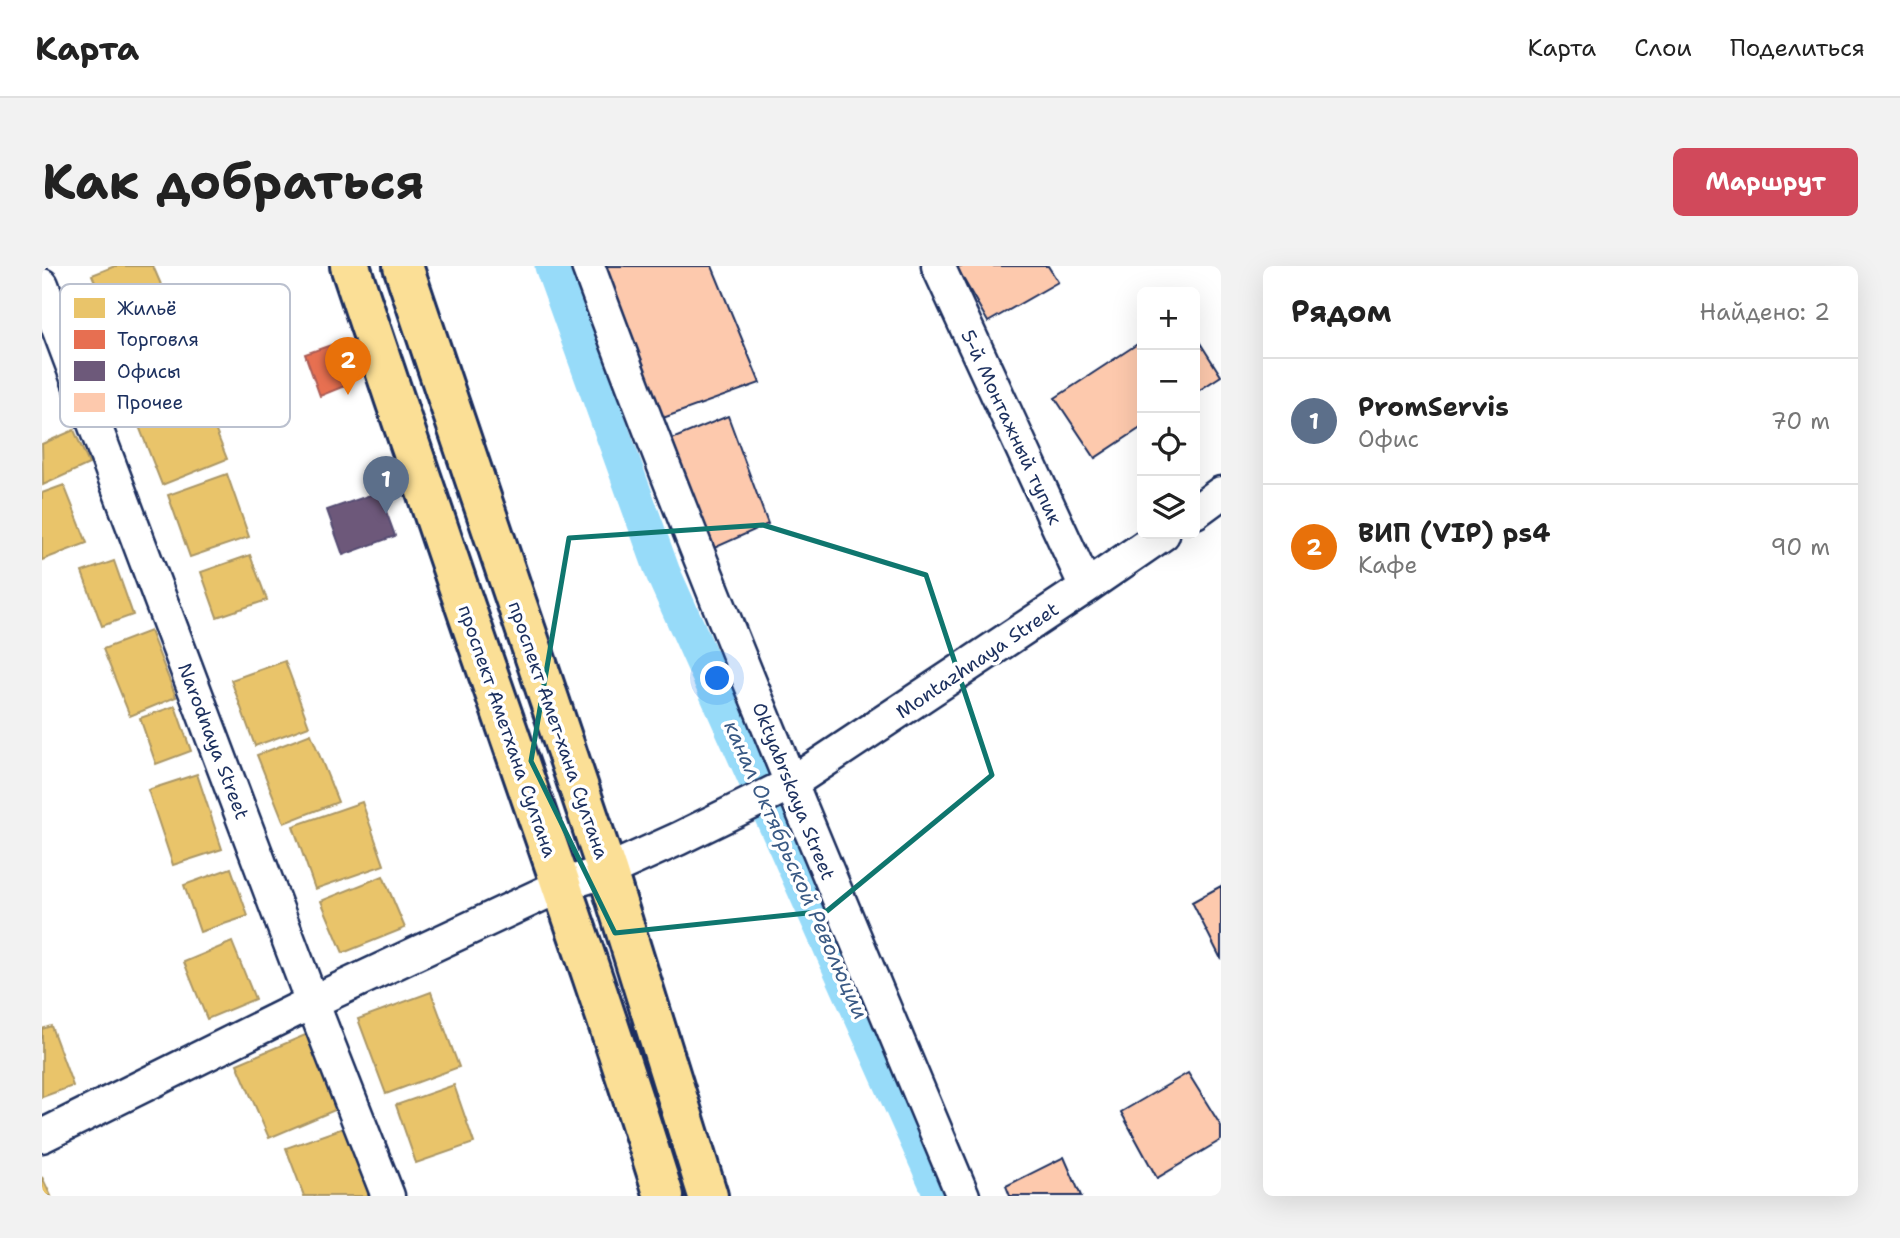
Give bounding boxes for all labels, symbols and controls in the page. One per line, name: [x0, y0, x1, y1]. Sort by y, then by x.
text: Карта: [35, 26, 139, 71]
text: Карта: [1528, 32, 1596, 64]
text: Слои: [1634, 32, 1692, 64]
text: Поделиться: [1730, 32, 1865, 64]
button: Маршрут: [1673, 148, 1858, 216]
text: Как добраться: [42, 149, 424, 215]
legend: [60, 284, 290, 427]
map controls: [1137, 287, 1200, 539]
button: +: [1137, 287, 1200, 350]
text: Рядом: [1291, 291, 1391, 332]
text: Жильё: [117, 296, 177, 321]
text: Найдено: 2: [1700, 297, 1830, 327]
street label: 5-й Монтажный тупик: [955, 326, 1068, 529]
text: Торговля: [117, 327, 199, 352]
pin: 2: [325, 337, 371, 395]
button: −: [1137, 350, 1200, 413]
text: Офисы: [117, 359, 181, 384]
text: PromServis: [1358, 389, 1509, 424]
text: Прочее: [117, 390, 183, 415]
text: 1: [1309, 406, 1319, 436]
text: 70 m: [1771, 406, 1830, 436]
button: locate: [1137, 413, 1200, 476]
text: Офис: [1358, 424, 1419, 454]
pin: 1: [363, 456, 409, 514]
button: layers: [1137, 476, 1200, 539]
text: ВИП (VIP) ps4: [1358, 515, 1550, 550]
text: 2: [1306, 532, 1322, 562]
text: 90 m: [1770, 532, 1830, 562]
text: Кафе: [1358, 550, 1417, 580]
street label: Montazhnaya Street: [891, 597, 1064, 724]
street label: проспект Амет-хана Султана: [503, 598, 615, 863]
street label: проспект Аметхана Султана: [453, 602, 563, 861]
street label: Narodnaya Street: [172, 660, 255, 823]
your location: [700, 661, 734, 695]
street label: Oktyabrskaya Street: [746, 699, 841, 884]
water label: канал Октябрьской Революции: [717, 716, 875, 1024]

